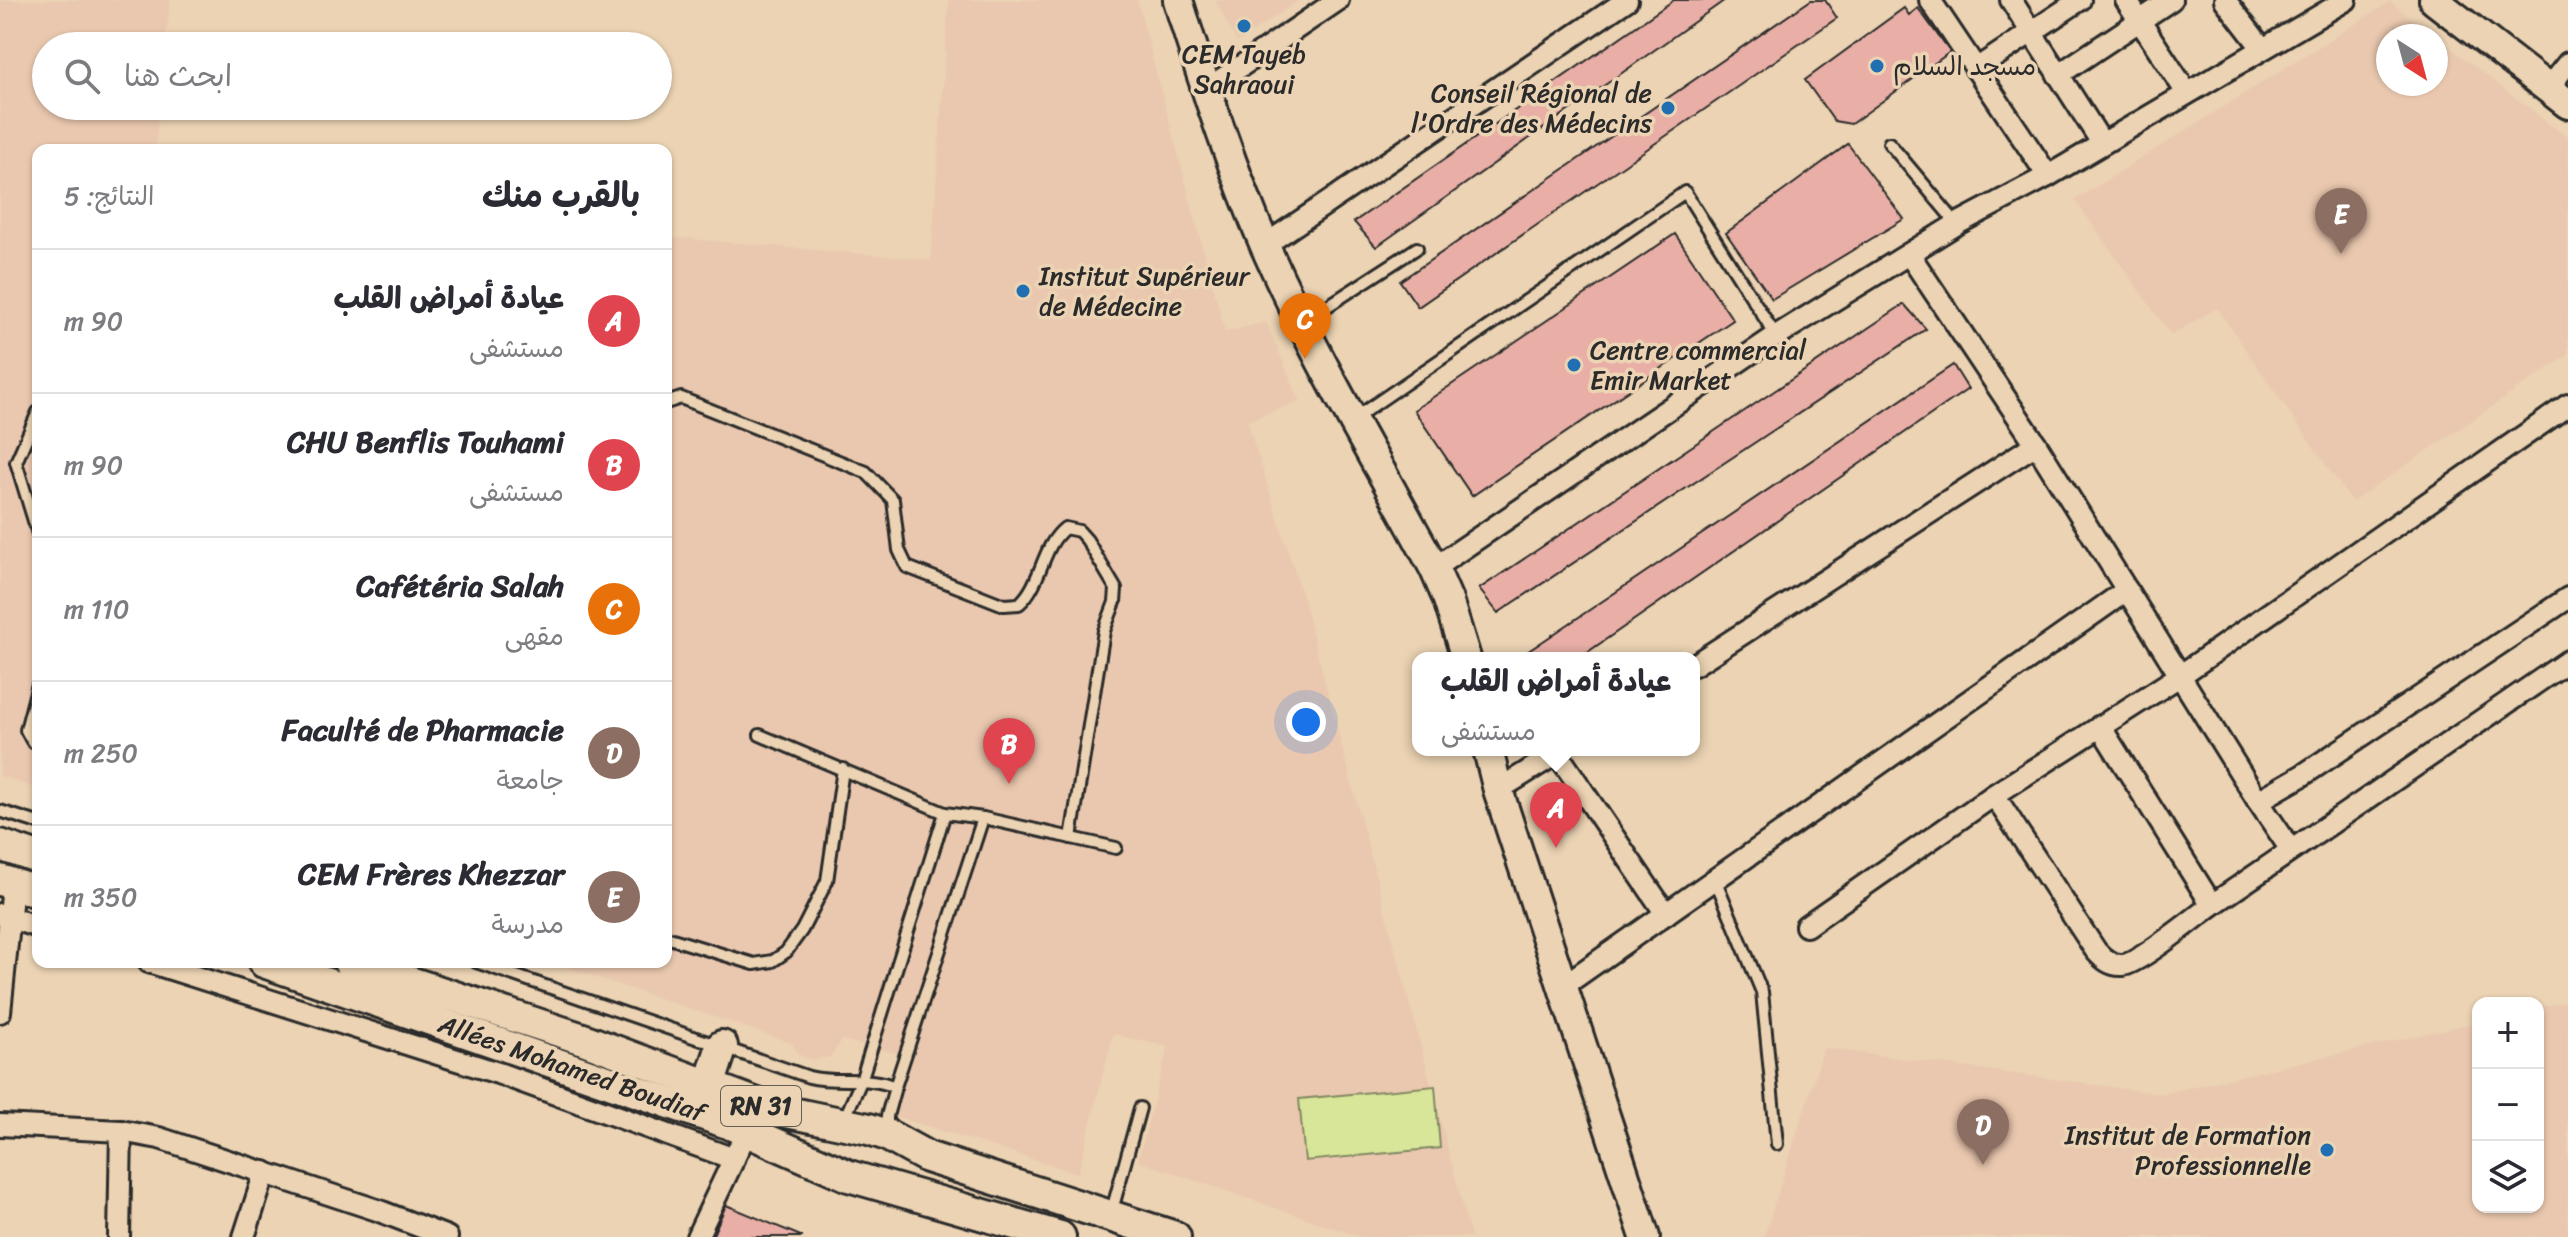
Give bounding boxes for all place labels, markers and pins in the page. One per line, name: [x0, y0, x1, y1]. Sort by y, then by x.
marker: CEM Tayeb Sahraoui: [1235, 17, 1253, 35]
place label: CEM Tayeb Sahraoui: [1182, 31, 1306, 107]
place label: مسجد السلام: [1893, 43, 2036, 89]
marker: مسجد السلام: [1868, 57, 1886, 75]
place label: Conseil Régional de l'Ordre des Médecins: [1411, 70, 1653, 146]
marker: Conseil Régional de l'Ordre des Médecins: [1659, 99, 1677, 117]
pin: E: [2315, 188, 2367, 254]
place label: Institut Supérieur de Médecine: [1038, 253, 1251, 329]
marker: Institut Supérieur de Médecine: [1014, 282, 1032, 300]
pin: C: [1279, 293, 1331, 359]
place label: Centre commercial Emir Market: [1590, 327, 1807, 403]
marker: Centre commercial Emir Market: [1565, 356, 1583, 374]
pin: B: [983, 718, 1035, 784]
pin: A: [1530, 782, 1582, 848]
pin: D: [1957, 1099, 2009, 1165]
place label: Institut de Formation Professionnelle: [2064, 1112, 2311, 1188]
marker: Institut de Formation Professionnelle: [2318, 1141, 2336, 1159]

